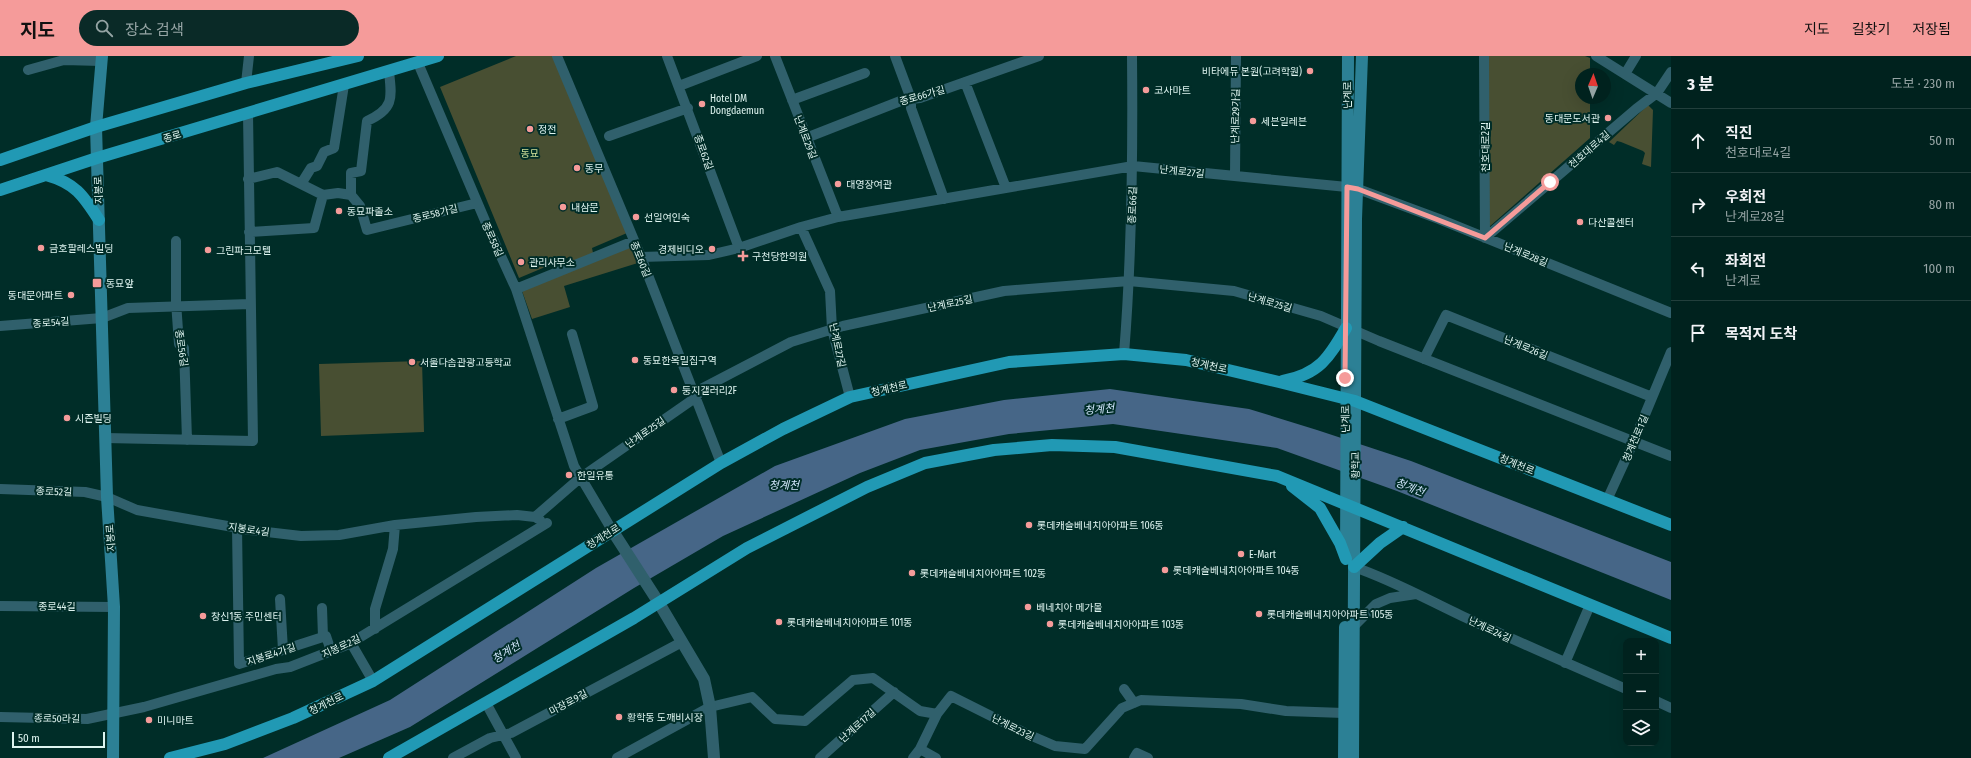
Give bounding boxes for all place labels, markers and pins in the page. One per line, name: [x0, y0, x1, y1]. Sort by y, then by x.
place label: 비타에듀 본원(고려학원): [1202, 65, 1302, 78]
marker: 비타에듀 본원(고려학원): [1305, 66, 1315, 76]
marker: 코사마트: [1141, 85, 1151, 95]
place label: 코사마트: [1154, 85, 1191, 97]
place label: Hotel DM Dongdaemun: [710, 93, 764, 117]
marker: Hotel DM Dongdaemun: [697, 99, 707, 109]
place label: 동대문도서관: [1545, 113, 1601, 125]
marker: 동대문도서관: [1603, 113, 1613, 123]
marker: 세븐일레븐: [1248, 116, 1258, 126]
place label: 세븐일레븐: [1261, 116, 1307, 128]
marker: 정전: [525, 124, 535, 134]
place label: 정전: [538, 124, 556, 136]
marker: 동무: [572, 163, 582, 173]
place label: 동무: [585, 163, 603, 175]
marker: 대영장여관: [833, 179, 843, 189]
place label: 대영장여관: [846, 179, 893, 191]
marker: 내삼문: [558, 202, 568, 212]
place label: 내삼문: [571, 202, 599, 214]
marker: 동묘파출소: [334, 206, 344, 216]
place label: 동묘파출소: [347, 206, 393, 218]
marker: 선일여인숙: [631, 212, 641, 222]
place label: 선일여인숙: [644, 212, 690, 224]
marker: 다산콜센터: [1575, 217, 1585, 227]
place label: 다산콜센터: [1588, 217, 1634, 229]
marker: 금호팔레스빌딩: [36, 243, 46, 253]
place label: 금호팔레스빌딩: [49, 243, 113, 255]
place label: 경제비디오: [658, 244, 704, 256]
marker: 경제비디오: [707, 244, 717, 254]
marker: 그린파크모텔: [203, 245, 213, 255]
place label: 그린파크모텔: [216, 245, 271, 257]
marker: 구천당한의원: [737, 250, 749, 262]
place label: 구천당한의원: [752, 251, 807, 263]
marker: 관리사무소: [516, 257, 526, 267]
place label: 관리사무소: [529, 257, 575, 269]
marker: 동묘앞: [91, 277, 103, 289]
place label: 동묘앞: [106, 278, 134, 290]
place label: 동대문아파트: [8, 290, 63, 302]
marker: 동대문아파트: [66, 290, 76, 300]
marker: 동묘한옥밀집구역: [630, 355, 640, 365]
place label: 동묘한옥밀집구역: [643, 355, 717, 367]
marker: 서울다솜관광고등학교: [407, 357, 417, 367]
place label: 서울다솜관광고등학교: [420, 357, 512, 369]
marker: 둥지갤러리2F: [669, 385, 679, 395]
place label: 둥지갤러리2F: [682, 385, 737, 397]
marker: 시즌빌딩: [62, 413, 72, 423]
place label: 시즌빌딩: [75, 413, 112, 425]
marker: 한일유통: [564, 470, 574, 480]
place label: 한일유통: [577, 470, 614, 482]
marker: 롯데캐슬베네치아아파트 106동: [1024, 520, 1034, 530]
place label: 롯데캐슬베네치아아파트 106동: [1037, 520, 1164, 532]
marker: E-Mart: [1236, 549, 1246, 559]
place label: E-Mart: [1249, 549, 1277, 561]
marker: 롯데캐슬베네치아아파트 104동: [1160, 565, 1170, 575]
place label: 롯데캐슬베네치아아파트 104동: [1173, 565, 1300, 577]
marker: 롯데캐슬베네치아아파트 102동: [907, 568, 917, 578]
place label: 롯데캐슬베네치아아파트 102동: [920, 568, 1046, 580]
marker: 베네치아 메가몰: [1023, 602, 1033, 612]
place label: 베네치아 메가몰: [1036, 602, 1103, 614]
marker: 롯데캐슬베네치아아파트 105동: [1254, 609, 1264, 619]
place label: 롯데캐슬베네치아아파트 105동: [1267, 609, 1393, 621]
marker: 창신1동 주민센터: [198, 611, 208, 621]
place label: 창신1동 주민센터: [211, 611, 282, 623]
marker: 롯데캐슬베네치아아파트 101동: [774, 617, 784, 627]
place label: 롯데캐슬베네치아아파트 101동: [787, 617, 913, 629]
marker: 롯데캐슬베네치아아파트 103동: [1045, 619, 1055, 629]
place label: 롯데캐슬베네치아아파트 103동: [1058, 619, 1184, 631]
marker: 황학동 도깨비시장: [614, 712, 624, 722]
place label: 황학동 도깨비시장: [627, 712, 703, 724]
marker: 미니마트: [144, 715, 154, 725]
place label: 미니마트: [157, 715, 194, 727]

